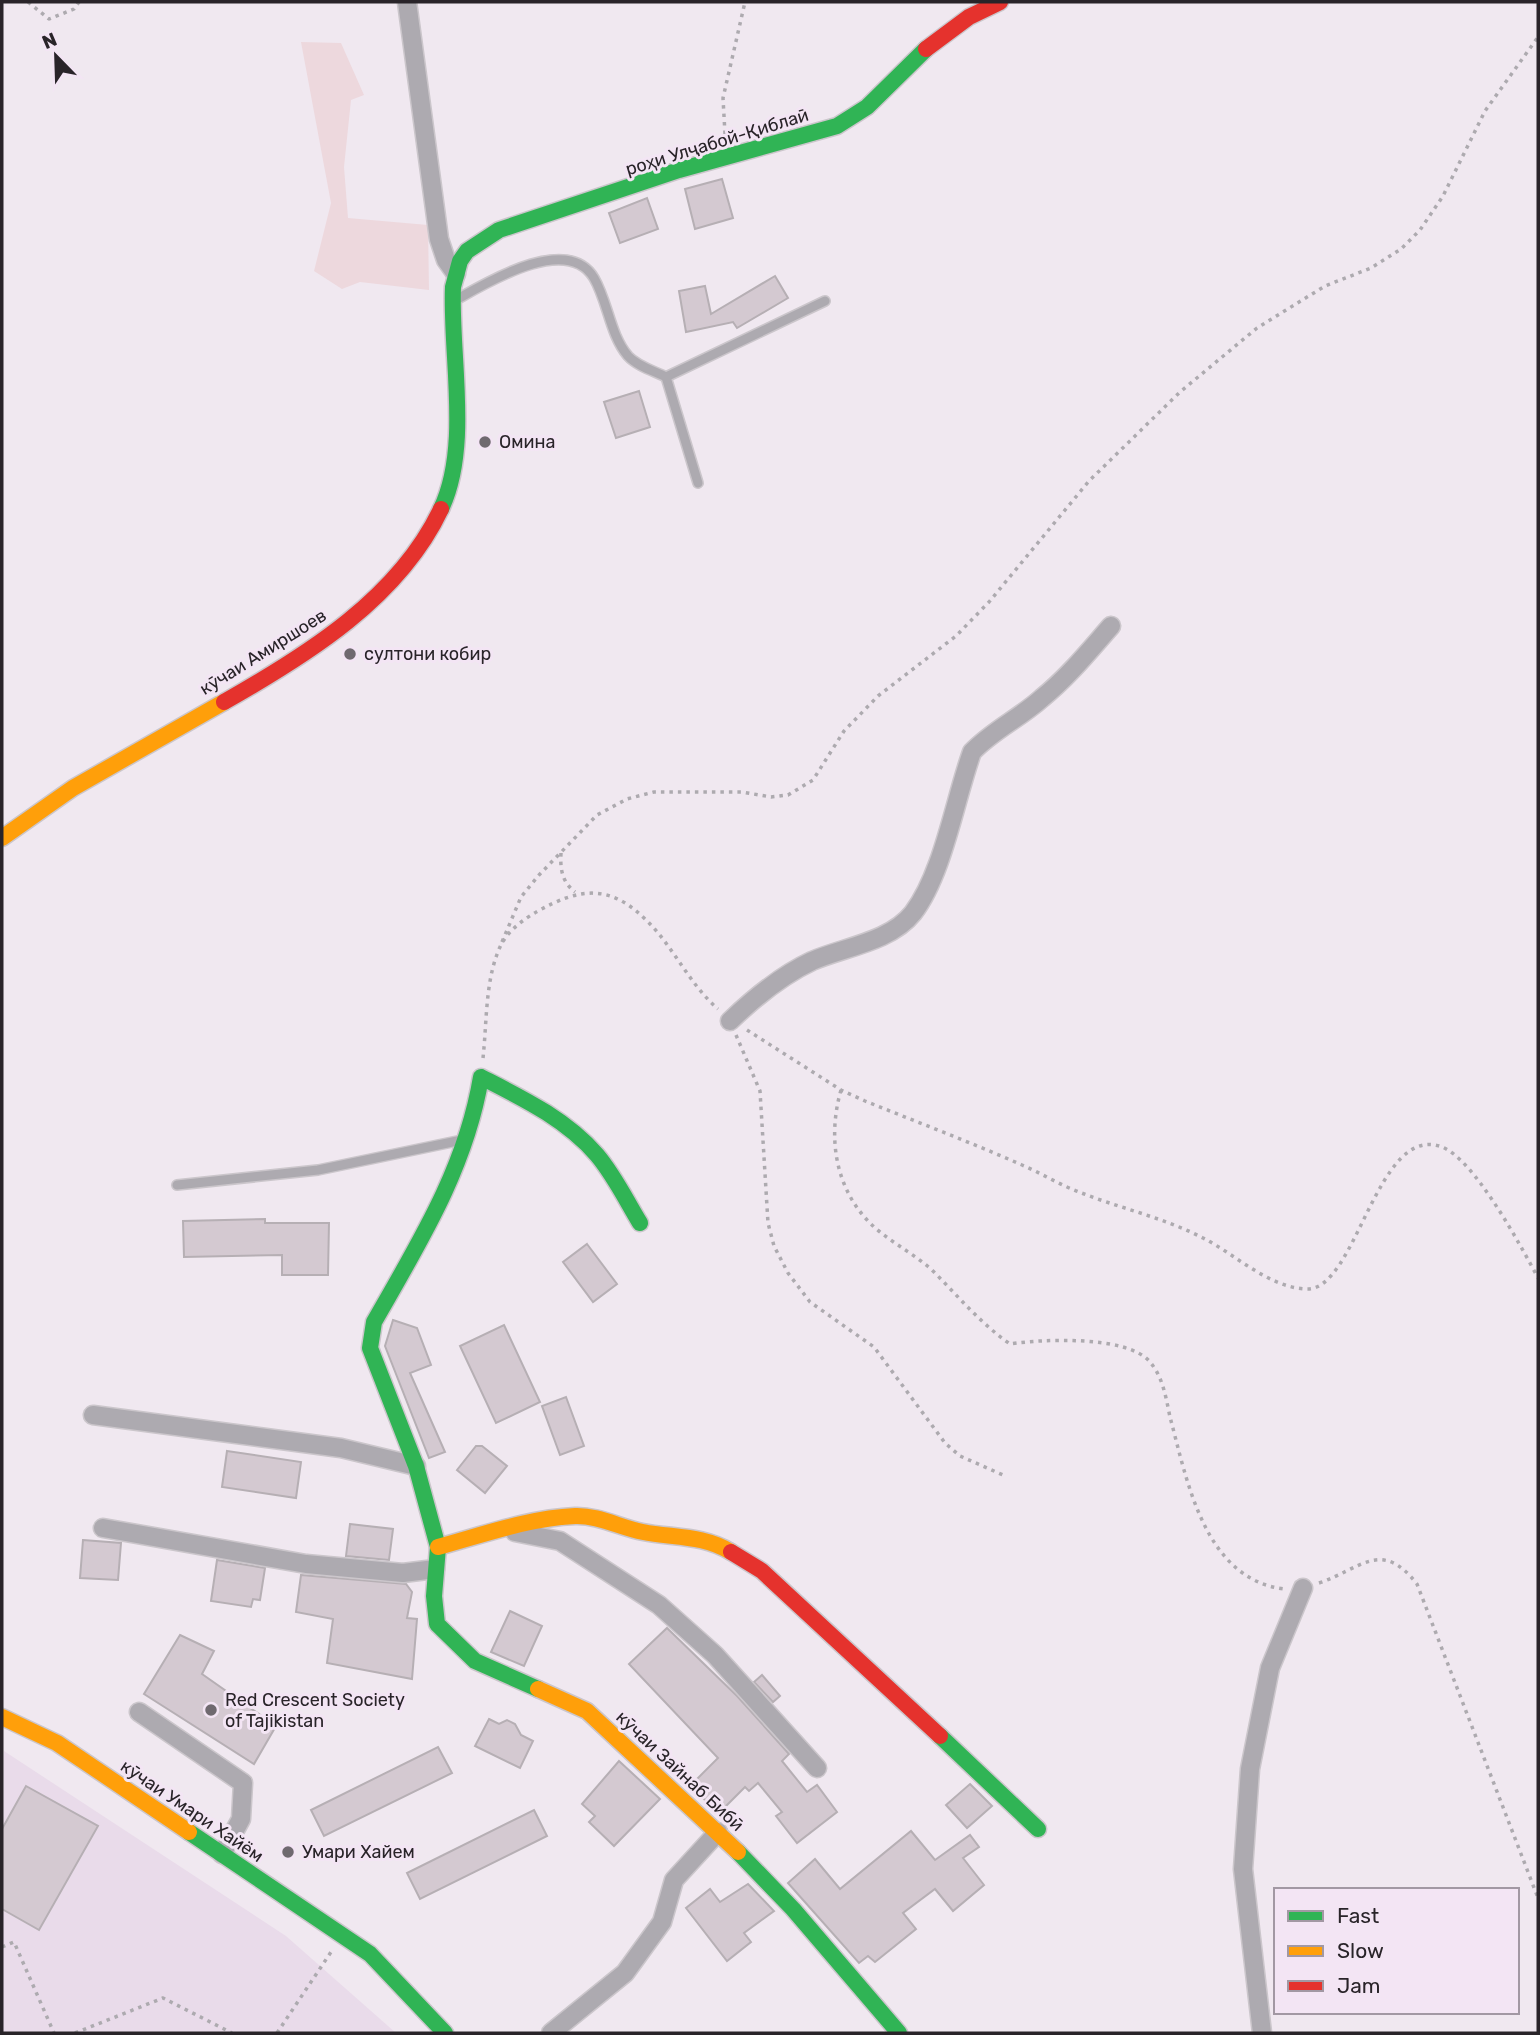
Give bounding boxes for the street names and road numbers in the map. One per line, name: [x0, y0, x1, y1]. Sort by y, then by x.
street label: роҳи Улҷабой-Қиблаӣ: [623, 104, 811, 180]
street label: кӯчаи Амиршоев: [196, 604, 330, 700]
street label: кӯчаи Зайнаб Бибӣ: [612, 1706, 748, 1836]
street label: кӯчаи Умари Хайём: [116, 1755, 268, 1867]

